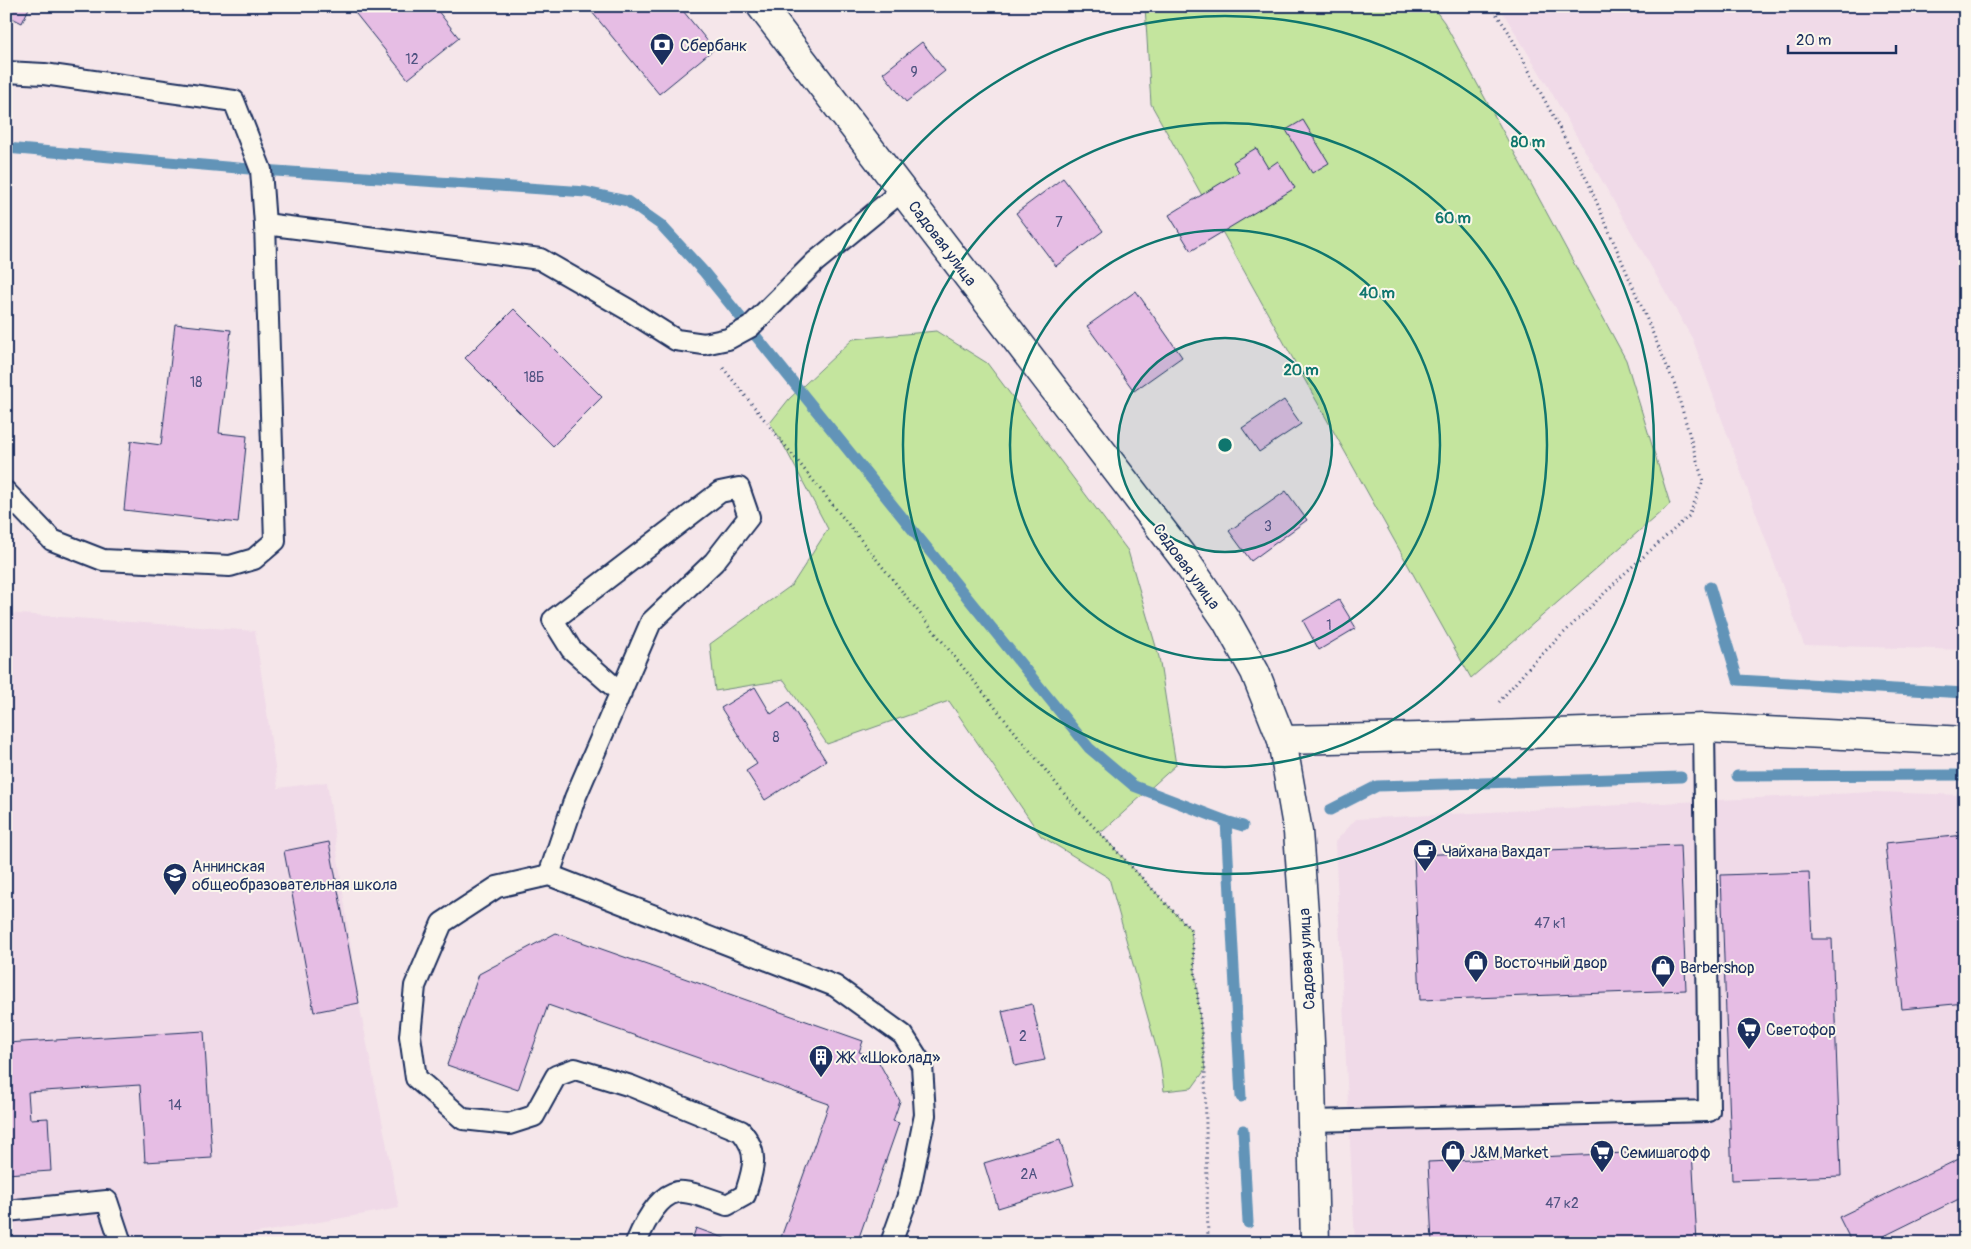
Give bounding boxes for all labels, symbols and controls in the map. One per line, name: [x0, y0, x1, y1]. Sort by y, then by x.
scale bar: [1788, 22, 1896, 54]
text: 20 m: [1796, 31, 1831, 50]
bank icon: Сбербанк: [649, 32, 675, 66]
place label: Сбербанк: [680, 36, 747, 56]
house number: 12: [405, 51, 419, 68]
house number: 9: [910, 64, 918, 81]
text: 80 m: [1511, 133, 1545, 152]
street label: Садовая улица: [904, 197, 981, 290]
text: 60 m: [1435, 209, 1471, 228]
house number: 7: [1055, 214, 1063, 231]
text: 40 m: [1359, 284, 1395, 303]
text: 20 m: [1283, 361, 1319, 380]
house number: 18Б: [524, 369, 544, 386]
house number: 18: [190, 374, 202, 391]
centre of rings: [1216, 436, 1234, 454]
house number: 3: [1264, 518, 1272, 535]
street label: Садовая улица: [1148, 520, 1224, 614]
house number: 1: [1326, 617, 1332, 634]
house number: 8: [772, 729, 780, 746]
cafe icon: Чайхана Вахдат: [1412, 838, 1438, 872]
place label: Чайхана Вахдат: [1442, 842, 1551, 862]
place label: Аннинская общеобразовательная школа: [192, 857, 397, 895]
school or university icon: Аннинская общеобразовательная школа: [162, 862, 188, 896]
street label: Садовая улица: [1294, 908, 1320, 1010]
house number: 47 к1: [1534, 915, 1566, 932]
shop icon: Восточный двор: [1463, 949, 1489, 983]
place label: Восточный двор: [1494, 953, 1607, 973]
shop icon: Barbershop: [1650, 954, 1676, 988]
place label: Barbershop: [1680, 958, 1755, 978]
supermarket icon: Светофор: [1736, 1016, 1762, 1050]
place label: Светофор: [1766, 1020, 1836, 1040]
house number: 2: [1019, 1028, 1027, 1045]
building icon: ЖК «Шоколад»: [808, 1044, 834, 1078]
place label: ЖК «Шоколад»: [835, 1048, 940, 1068]
house number: 14: [168, 1097, 182, 1114]
shop icon: J&M Market: [1440, 1139, 1466, 1173]
supermarket icon: Семишагофф: [1589, 1139, 1615, 1173]
place label: J&M Market: [1470, 1143, 1549, 1163]
place label: Семишагофф: [1620, 1143, 1711, 1163]
house number: 2А: [1021, 1166, 1037, 1183]
house number: 47 к2: [1545, 1195, 1579, 1212]

